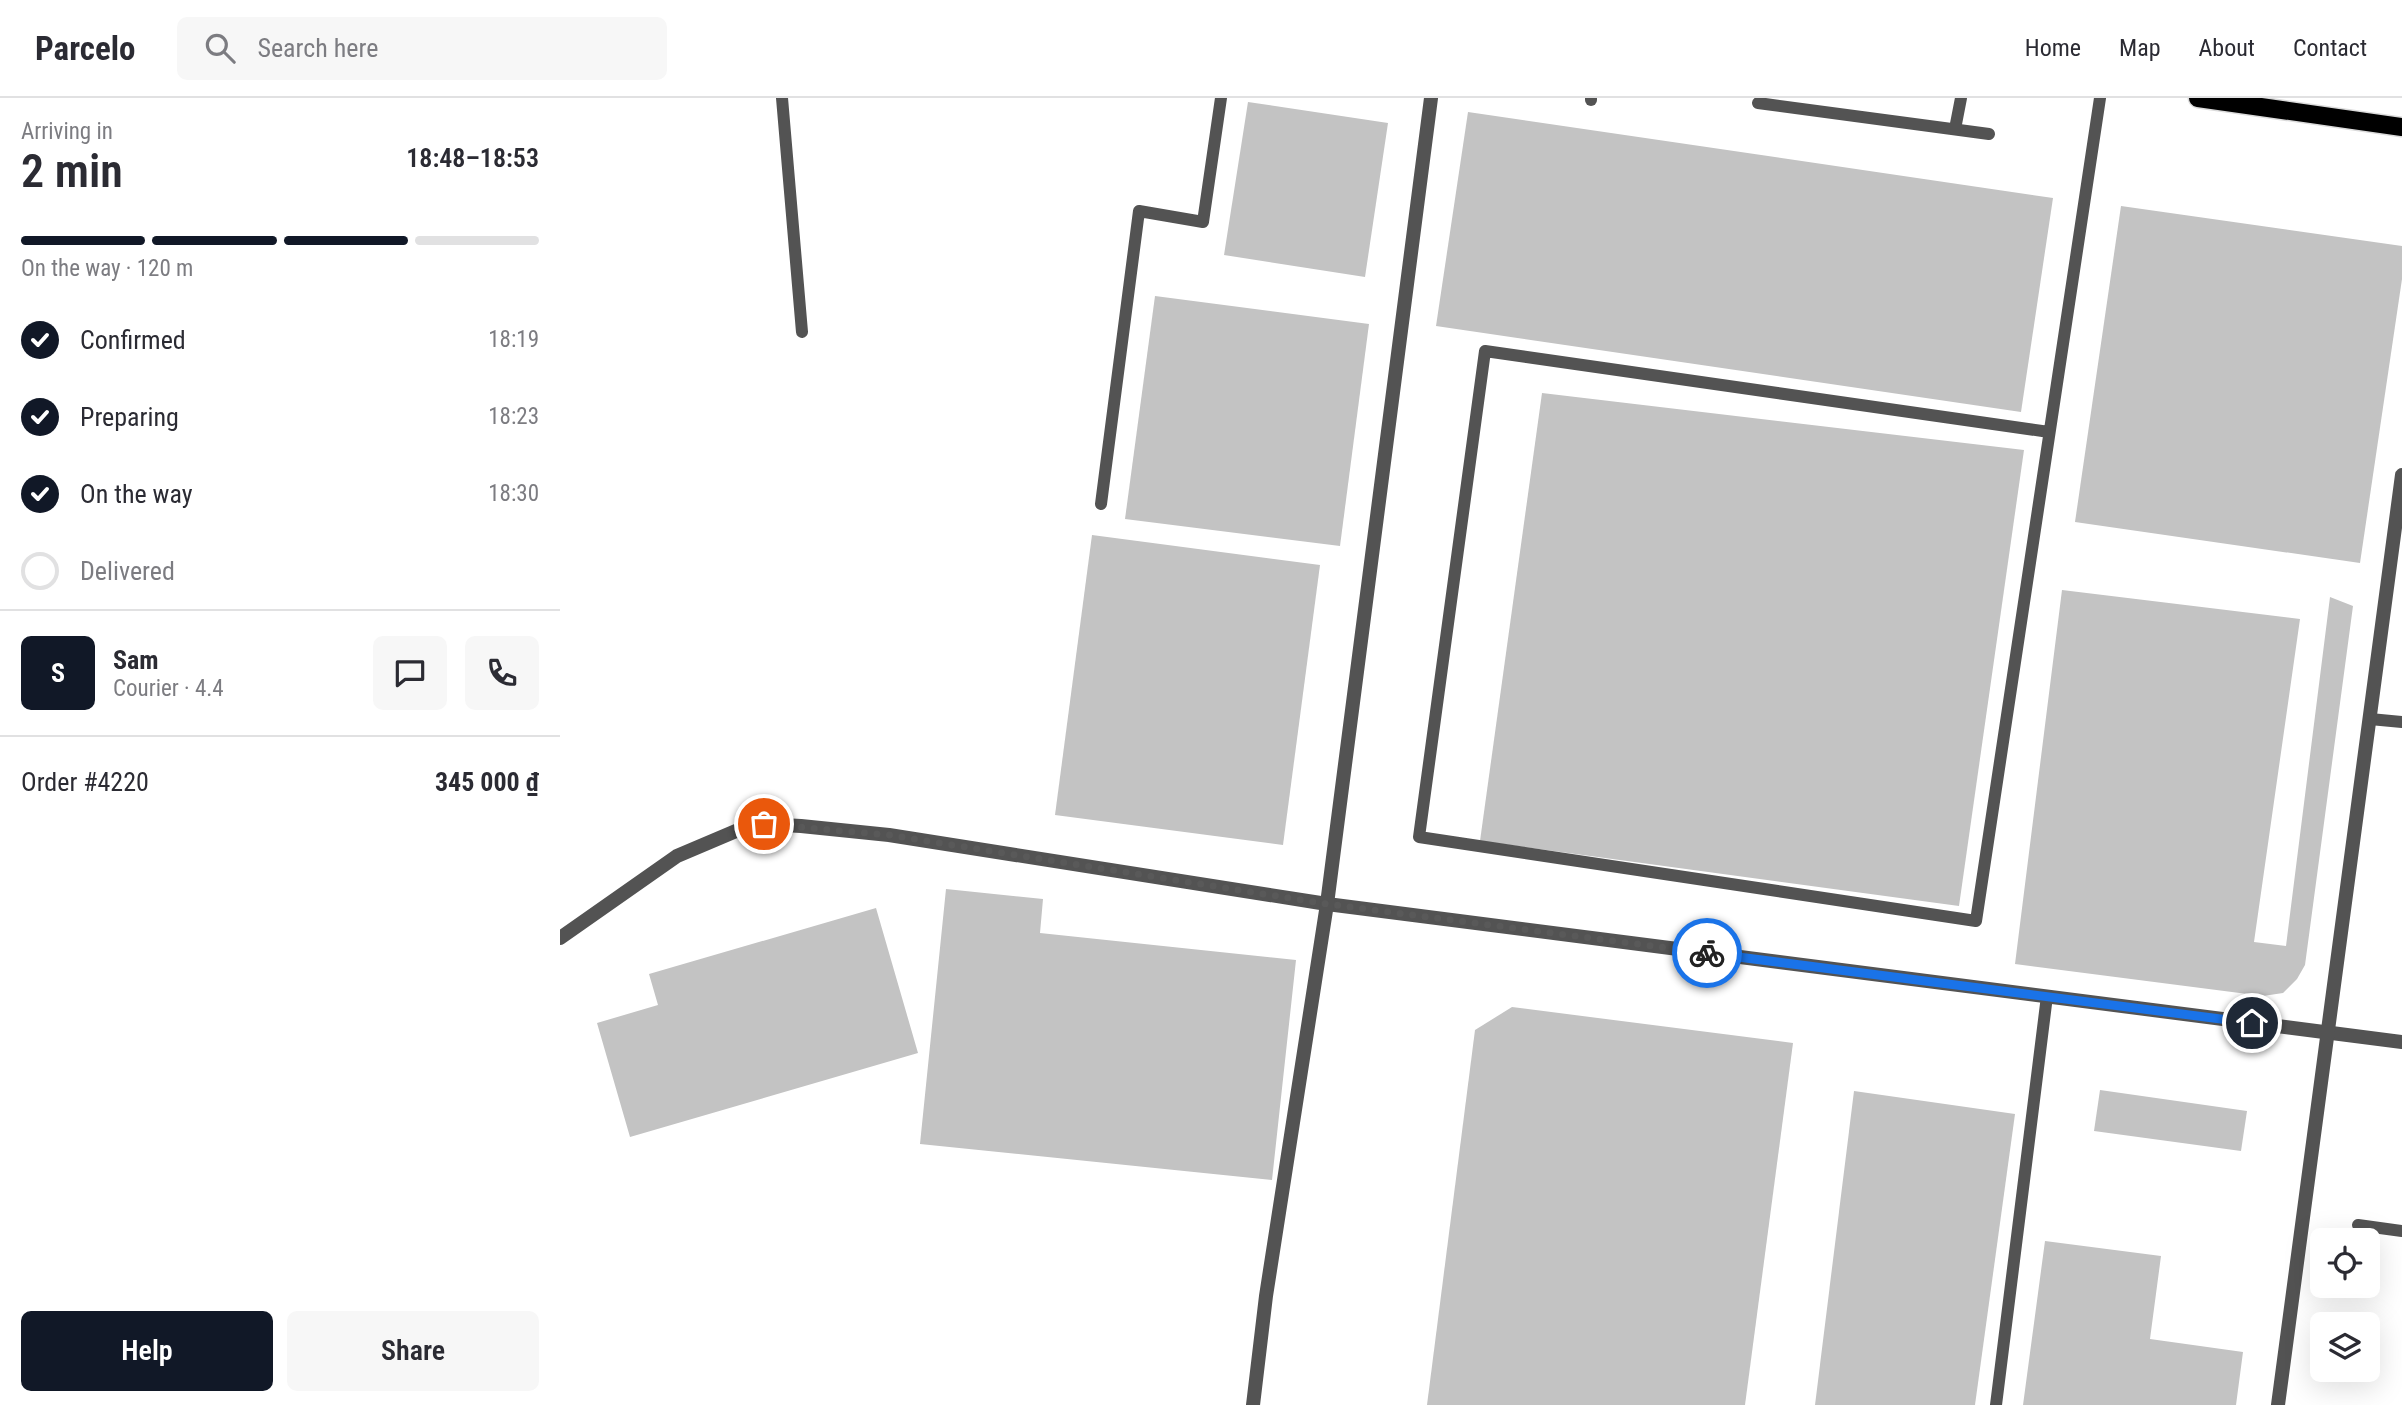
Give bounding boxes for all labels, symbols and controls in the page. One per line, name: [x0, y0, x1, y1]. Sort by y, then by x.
search box: [177, 17, 667, 80]
text: Parcelo: [35, 29, 135, 68]
icon: search: [201, 29, 239, 67]
text: Search here: [257, 33, 378, 63]
text: Home: [2025, 34, 2081, 62]
text: Map: [2119, 34, 2161, 62]
text: About: [2199, 34, 2255, 62]
text: Contact: [2293, 34, 2367, 62]
text: Arriving in: [21, 118, 113, 145]
text: 18:48–18:53: [406, 143, 539, 173]
text: 2 min: [21, 144, 123, 198]
text: On the way · 120 m: [21, 255, 193, 282]
icon: check: [21, 321, 59, 359]
text: Confirmed: [80, 325, 186, 355]
text: 18:19: [488, 326, 539, 353]
icon: check: [21, 398, 59, 436]
text: Preparing: [80, 402, 179, 432]
text: 18:23: [488, 403, 539, 430]
icon: check: [21, 475, 59, 513]
text: On the way: [80, 479, 193, 509]
text: 18:30: [488, 480, 539, 507]
text: Delivered: [80, 556, 175, 586]
button: chat: [373, 636, 447, 710]
button: phone: [465, 636, 539, 710]
text: Sam: [113, 645, 159, 675]
text: S: [51, 658, 65, 688]
text: Courier · 4.4: [113, 675, 224, 702]
text: Order #4220: [21, 767, 149, 797]
text: 345 000 ₫: [435, 767, 539, 797]
pin: [734, 794, 794, 854]
icon: bag: [745, 805, 783, 843]
courier: [1672, 918, 1742, 988]
icon: bike: [1688, 934, 1726, 972]
pin: [2222, 993, 2282, 1053]
icon: home: [2233, 1004, 2271, 1042]
map controls: [2310, 1228, 2380, 1382]
button: locate: [2310, 1228, 2380, 1298]
button: Help: [21, 1311, 273, 1391]
button: Share: [287, 1311, 539, 1391]
button: layers: [2310, 1312, 2380, 1382]

